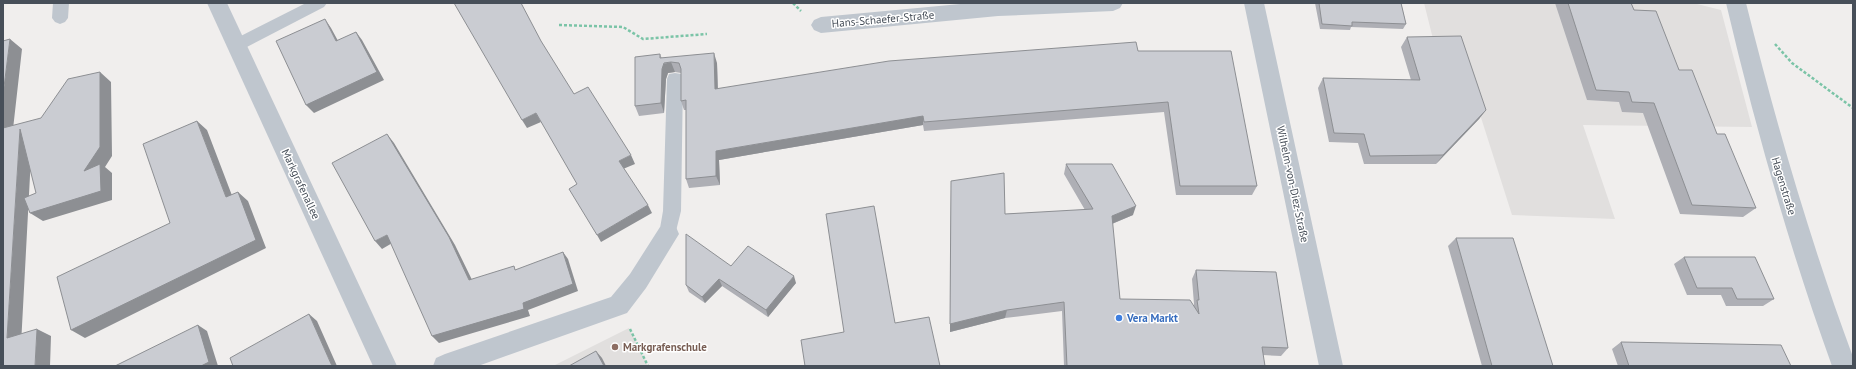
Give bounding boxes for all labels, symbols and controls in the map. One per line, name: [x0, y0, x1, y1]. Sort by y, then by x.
street label: Hans-Schaefer-Straße: [831, 8, 935, 30]
street label: Wilhelm-von-Diez-Straße: [1274, 124, 1312, 244]
street label: Markgrafenallee: [279, 147, 324, 222]
street label: Hagenstraße: [1769, 155, 1800, 217]
place label: Vera Markt: [1126, 311, 1178, 325]
marker: Vera Markt: [1114, 313, 1124, 323]
place label: Markgrafenschule: [623, 340, 707, 354]
marker: Markgrafenschule: [610, 342, 620, 352]

